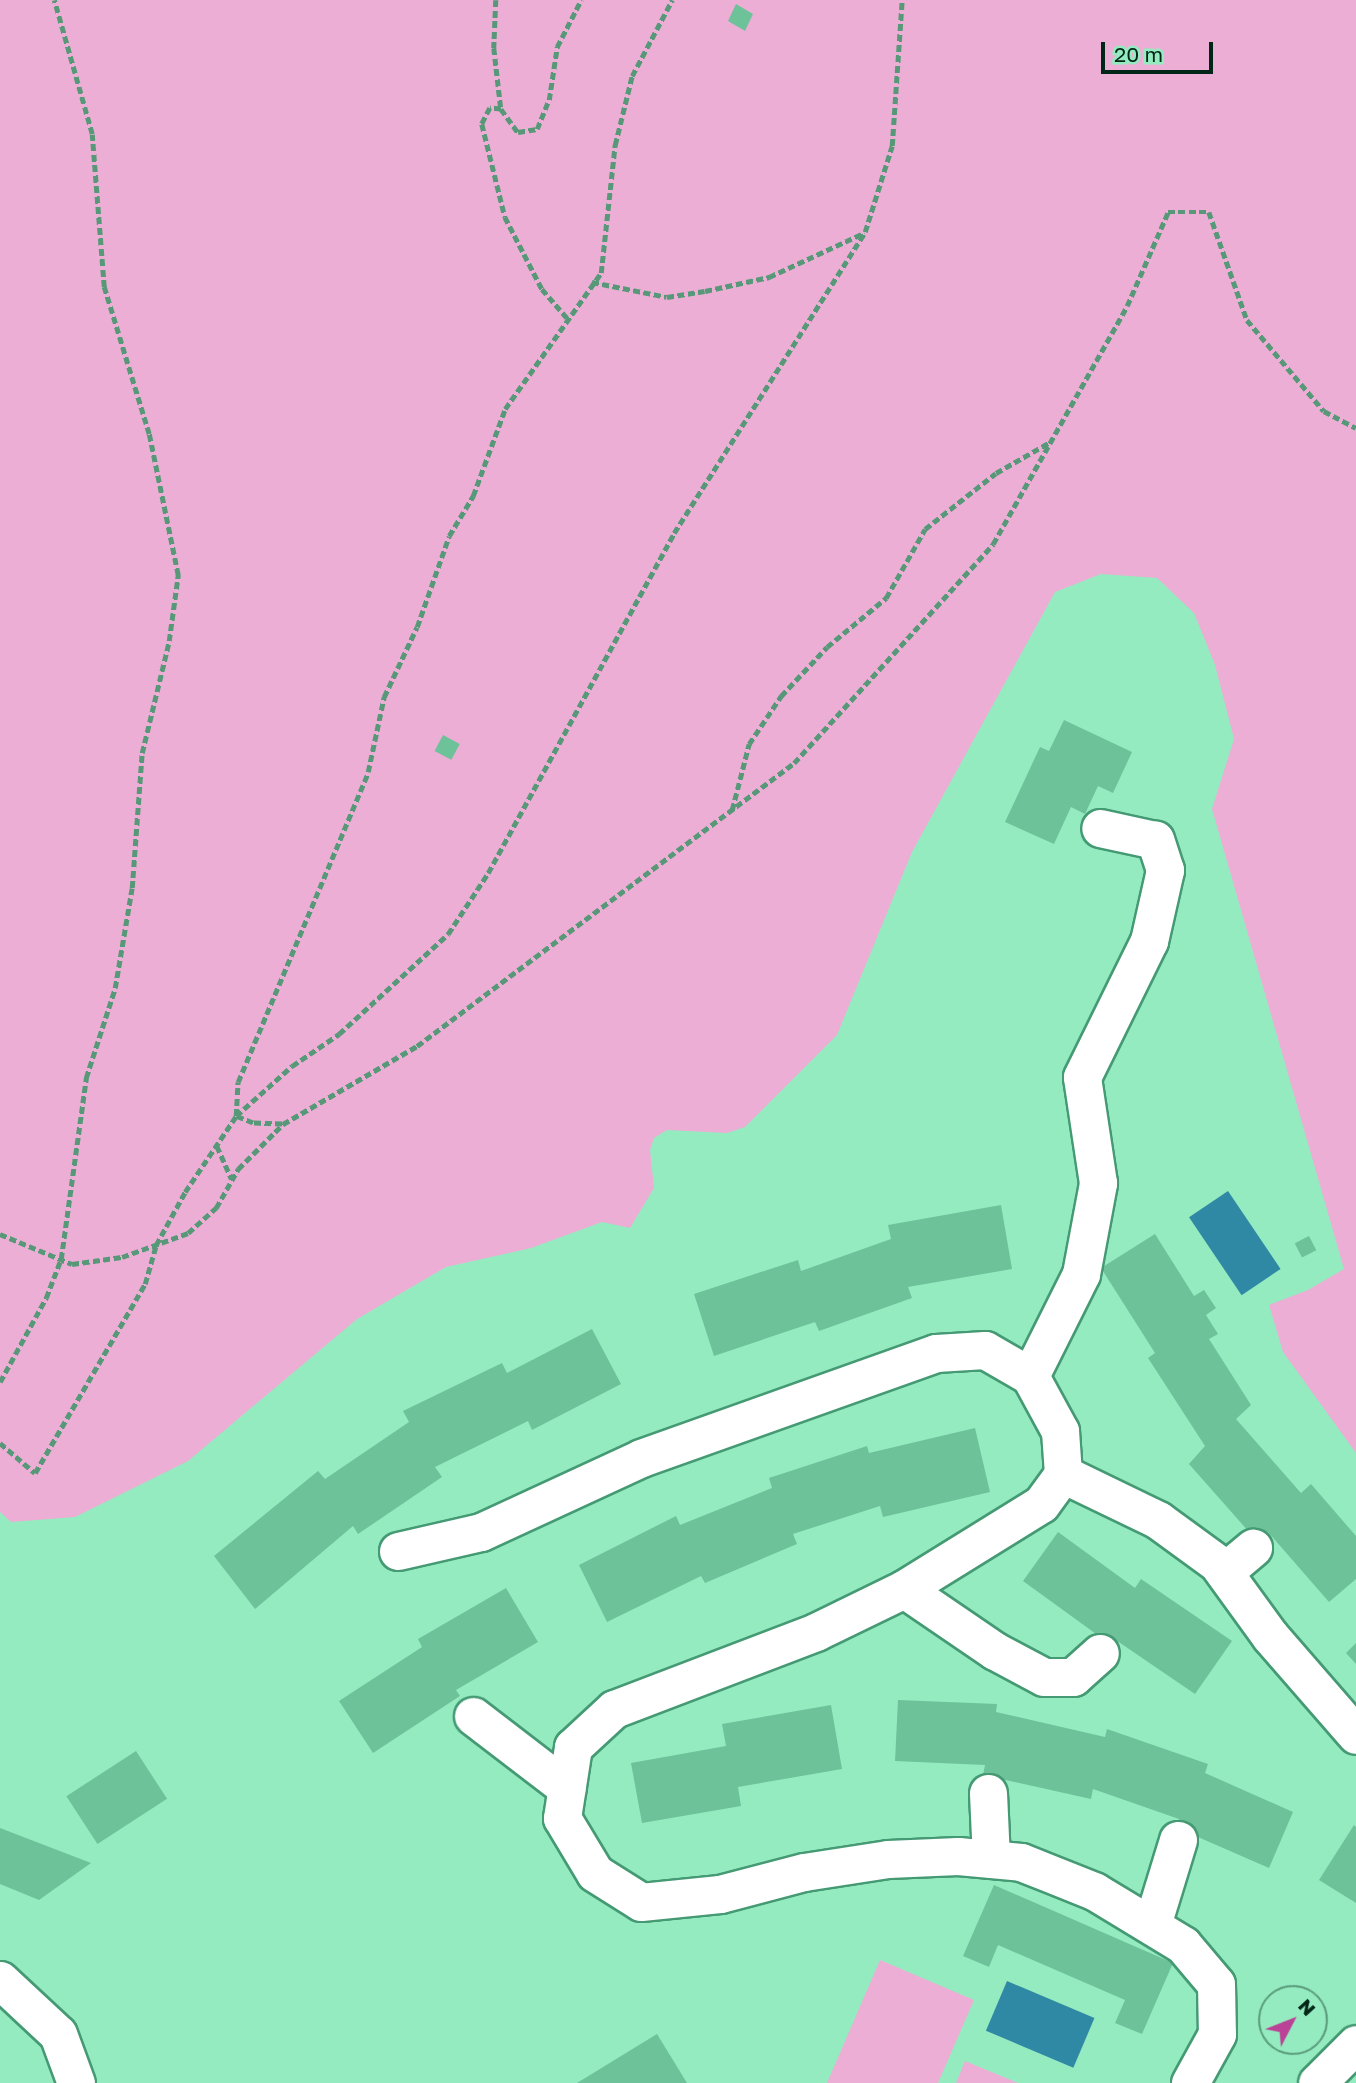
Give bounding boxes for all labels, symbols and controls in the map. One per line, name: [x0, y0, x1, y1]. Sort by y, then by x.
scale bar: [1104, 28, 1216, 72]
text: 20 m: [1114, 41, 1163, 67]
north arrow: [1258, 1985, 1328, 2055]
text: N: [1294, 1994, 1321, 2020]

